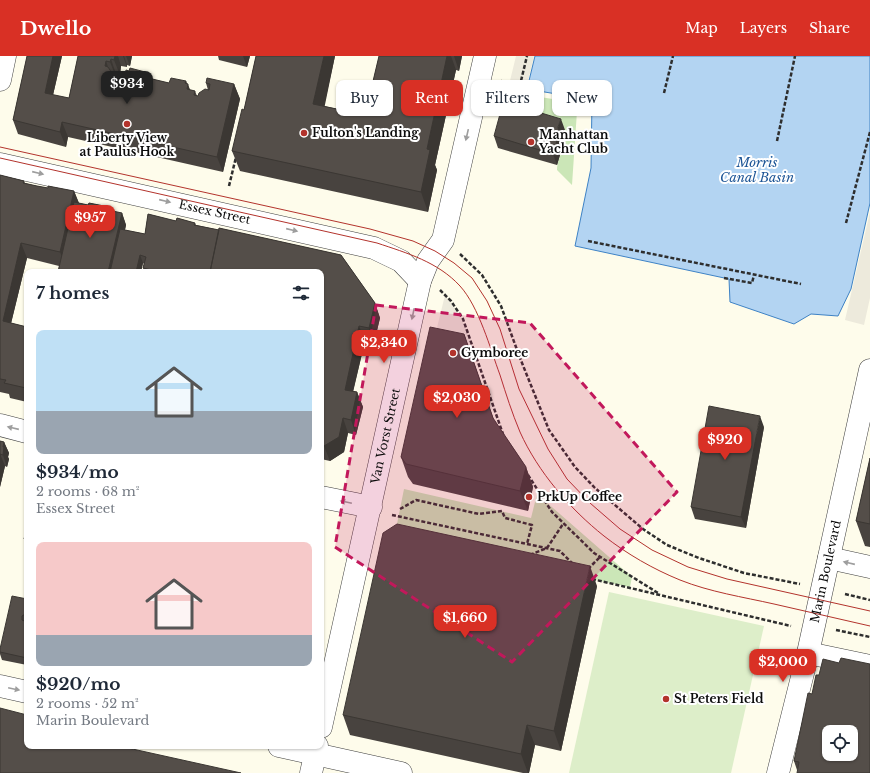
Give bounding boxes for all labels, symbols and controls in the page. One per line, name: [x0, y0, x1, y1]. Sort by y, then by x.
text: Dwello: [20, 17, 91, 40]
text: Map: [685, 19, 718, 37]
text: Layers: [740, 19, 787, 37]
text: Share: [809, 19, 850, 37]
pin: $934: [103, 71, 151, 105]
text: $934: [110, 75, 144, 92]
chip: Buy: [336, 80, 393, 116]
chip: Rent: [401, 80, 463, 116]
chip: Filters: [471, 80, 544, 116]
chip: New: [552, 80, 612, 116]
marker: Liberty View at Paulus Hook: [122, 119, 132, 129]
place label: Fulton's Landing: [312, 125, 419, 140]
place label: Manhattan Yacht Club: [538, 127, 609, 156]
marker: Fulton's Landing: [299, 128, 309, 138]
one-way arrow: [463, 129, 469, 141]
place label: Liberty View at Paulus Hook: [80, 130, 176, 159]
marker: Manhattan Yacht Club: [526, 137, 536, 147]
water label: Morris Canal Basin: [720, 154, 794, 186]
one-way arrow: [32, 170, 44, 176]
street label: Essex Street: [177, 196, 253, 227]
one-way arrow: [159, 199, 171, 205]
pin: $957: [66, 205, 114, 239]
text: $957: [74, 209, 106, 226]
one-way arrow: [286, 227, 298, 233]
icon: filters: [290, 282, 312, 304]
text: 7 homes: [36, 283, 109, 304]
one-way arrow: [409, 308, 415, 320]
pin: $2,340: [351, 330, 417, 364]
text: $2,340: [361, 334, 407, 351]
place label: Gymboree: [461, 345, 528, 360]
marker: Gymboree: [448, 348, 458, 358]
icon: home: [138, 356, 210, 428]
pin: $2,030: [424, 385, 490, 419]
street label: Van Vorst Street: [367, 386, 403, 486]
text: $2,030: [433, 389, 481, 406]
one-way arrow: [7, 425, 20, 431]
pin: $920: [701, 427, 749, 461]
text: $920: [707, 431, 743, 448]
text: $934/mo: [36, 462, 119, 483]
text: 2 rooms · 68 m²: [36, 483, 139, 500]
place label: PrkUp Coffee: [537, 489, 622, 504]
marker: PrkUp Coffee: [524, 492, 534, 502]
one-way arrow: [340, 499, 352, 505]
text: Essex Street: [36, 500, 115, 517]
street label: Marin Boulevard: [807, 519, 844, 624]
one-way arrow: [843, 559, 856, 565]
icon: home: [138, 568, 210, 640]
pin: $1,660: [432, 605, 498, 639]
text: $1,660: [443, 609, 487, 626]
pin: $2,000: [750, 649, 816, 683]
text: $2,000: [758, 653, 808, 670]
text: $920/mo: [36, 674, 120, 695]
one-way arrow: [7, 686, 20, 692]
place label: St Peters Field: [674, 691, 764, 706]
marker: St Peters Field: [661, 694, 671, 704]
text: 2 rooms · 52 m²: [36, 695, 139, 712]
text: Marin Boulevard: [36, 712, 149, 729]
map controls: [822, 725, 858, 761]
button: locate: [822, 725, 858, 761]

